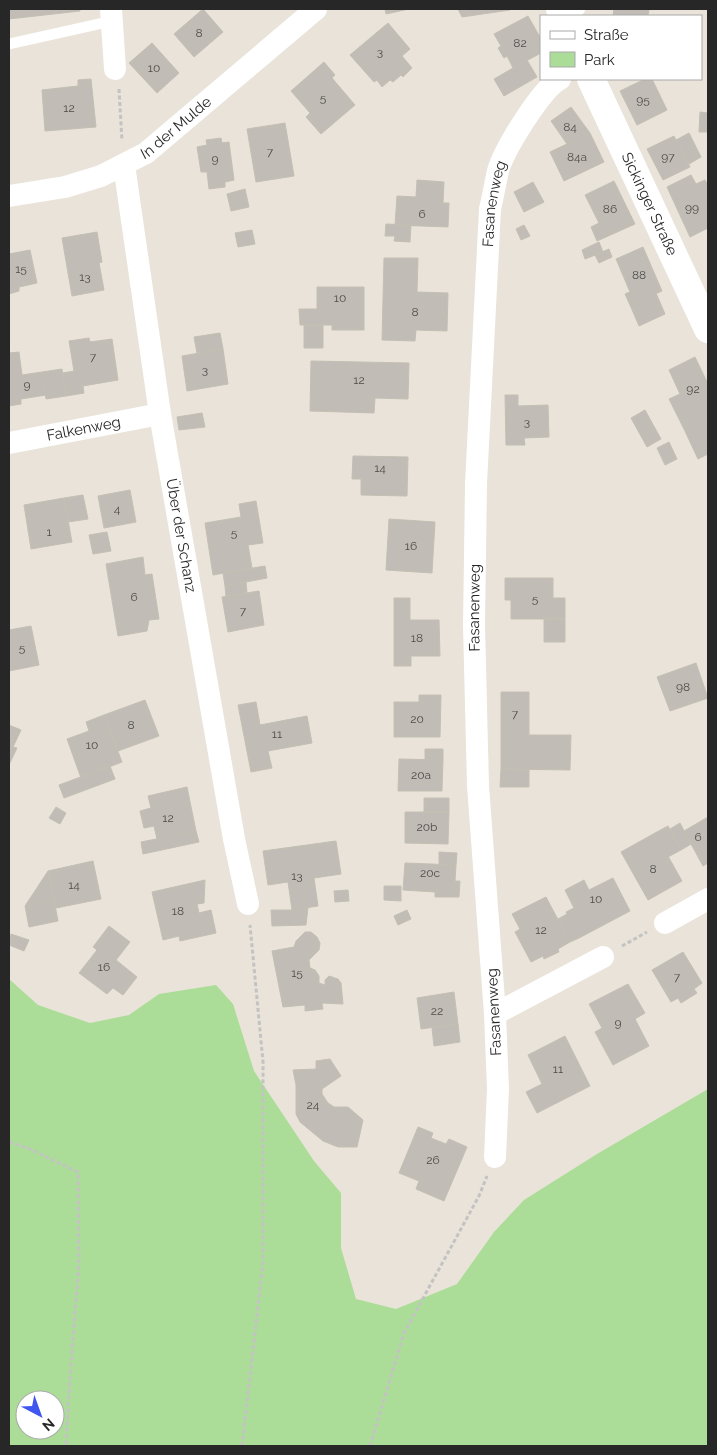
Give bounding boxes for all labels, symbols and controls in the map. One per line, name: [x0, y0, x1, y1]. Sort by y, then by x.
legend: [540, 15, 702, 80]
house number: 8: [195, 26, 203, 40]
text: Straße: [584, 26, 629, 44]
house number: 82: [513, 36, 527, 50]
house number: 3: [377, 45, 383, 59]
text: Park: [584, 51, 615, 69]
house number: 10: [148, 61, 160, 75]
house number: 5: [320, 91, 327, 105]
street label: In der Mulde: [138, 92, 215, 163]
house number: 95: [636, 93, 650, 107]
house number: 12: [63, 101, 75, 115]
house number: 84: [563, 120, 577, 134]
house number: 7: [267, 145, 274, 159]
street label: Sickinger Straße: [618, 149, 681, 259]
house number: 84a: [567, 150, 587, 164]
house number: 97: [661, 150, 675, 164]
house number: 9: [211, 152, 219, 166]
street label: Fasanenweg: [479, 158, 510, 247]
house number: 99: [685, 201, 699, 215]
house number: 86: [603, 202, 617, 216]
house number: 6: [418, 207, 426, 221]
house number: 15: [15, 262, 27, 276]
house number: 88: [632, 268, 646, 282]
house number: 13: [79, 270, 91, 284]
house number: 10: [334, 291, 346, 305]
house number: 8: [411, 305, 419, 319]
house number: 7: [90, 350, 97, 364]
house number: 3: [202, 363, 208, 377]
house number: 12: [353, 373, 365, 387]
house number: 9: [23, 378, 31, 392]
house number: 92: [686, 382, 700, 396]
street label: Falkenweg: [45, 413, 122, 445]
house number: 3: [524, 415, 530, 429]
house number: 14: [374, 461, 386, 475]
street label: Über der Schanz: [162, 477, 200, 594]
house number: 4: [114, 502, 121, 516]
house number: 1: [46, 525, 52, 539]
house number: 5: [231, 526, 238, 540]
house number: 16: [405, 539, 417, 553]
street label: Fasanenweg: [465, 564, 484, 652]
house number: 6: [130, 590, 138, 604]
house number: 5: [532, 592, 539, 606]
house number: 7: [240, 604, 247, 618]
house number: 18: [411, 631, 423, 645]
house number: 5: [19, 641, 26, 655]
house number: 98: [676, 680, 690, 694]
house number: 7: [512, 707, 519, 721]
house number: 20: [410, 712, 424, 726]
house number: 8: [127, 718, 135, 732]
house number: 11: [272, 727, 282, 741]
house number: 10: [86, 738, 98, 752]
house number: 20a: [411, 768, 431, 782]
house number: 12: [162, 811, 174, 825]
house number: 20b: [416, 820, 438, 834]
house number: 6: [694, 830, 702, 844]
house number: 8: [649, 862, 657, 876]
house number: 20c: [420, 866, 441, 880]
house number: 13: [291, 869, 303, 883]
house number: 14: [68, 878, 80, 892]
house number: 10: [590, 892, 602, 906]
house number: 18: [172, 904, 184, 918]
house number: 12: [535, 923, 547, 937]
house number: 16: [98, 960, 110, 974]
house number: 15: [291, 966, 303, 980]
street label: Fasanenweg: [483, 968, 505, 1056]
house number: 7: [674, 970, 681, 984]
house number: 22: [431, 1004, 443, 1018]
house number: 9: [614, 1016, 622, 1030]
house number: 11: [553, 1062, 563, 1076]
house number: 24: [307, 1098, 320, 1112]
house number: 26: [426, 1153, 440, 1167]
north arrow: [15, 1390, 65, 1440]
text: N: [39, 1415, 58, 1434]

